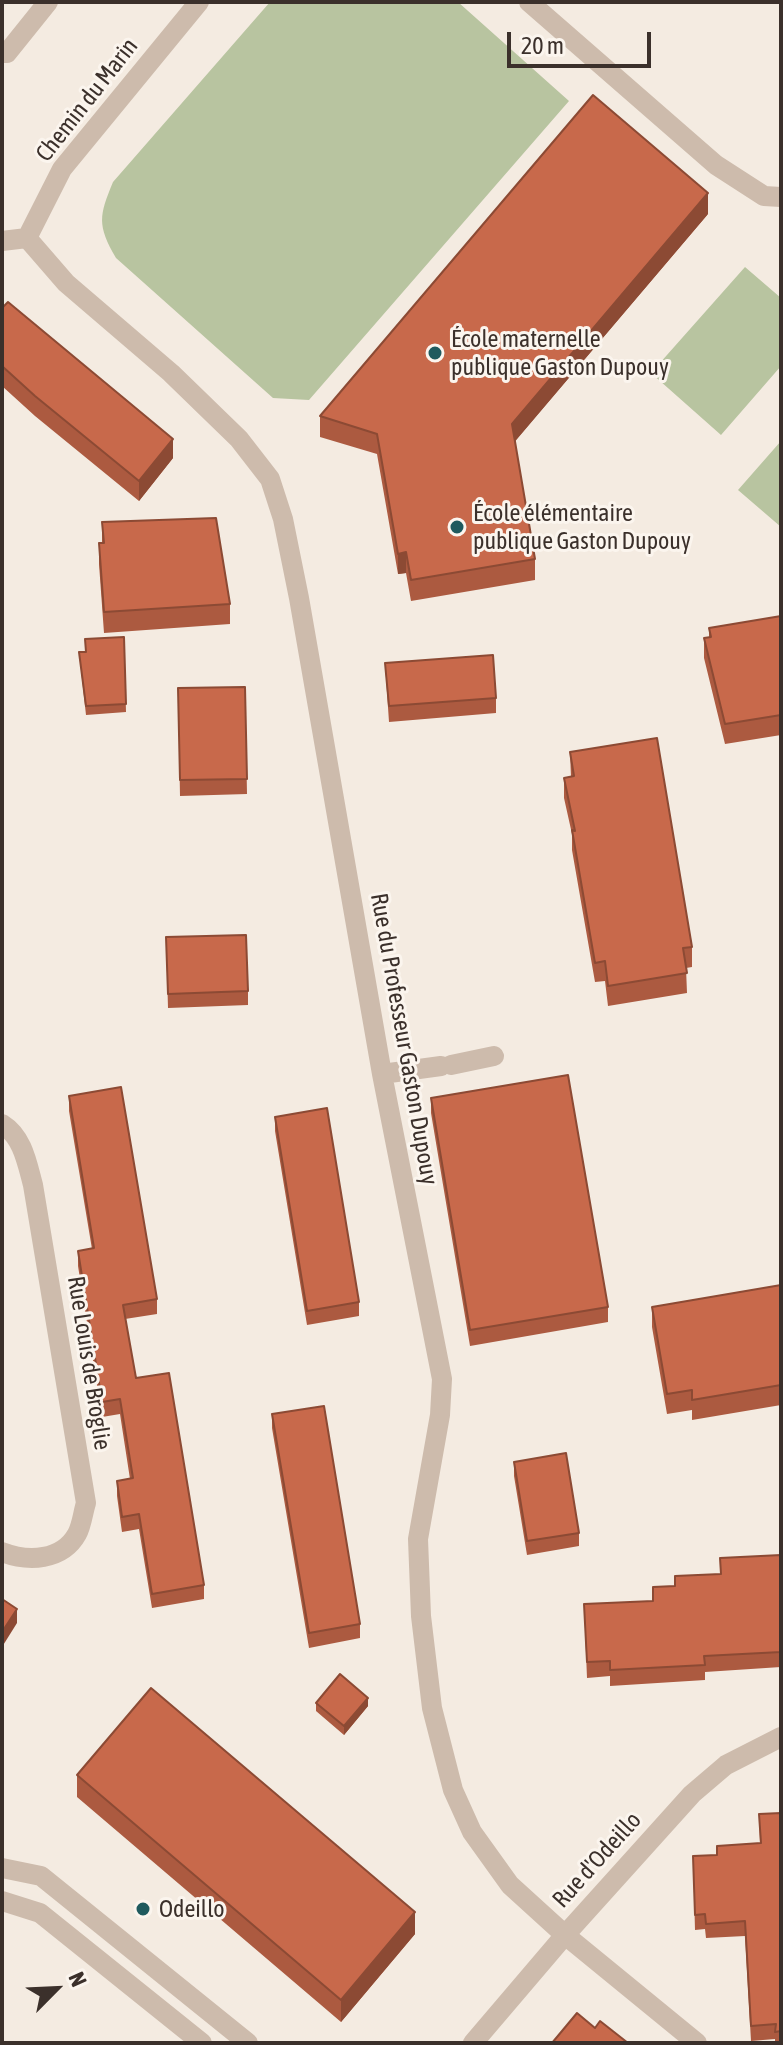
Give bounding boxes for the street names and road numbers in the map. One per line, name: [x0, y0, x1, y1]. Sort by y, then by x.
street label: Chemin du Marin: [30, 33, 144, 167]
street label: Rue du Professeur Gaston Dupouy: [364, 891, 444, 1187]
street label: Rue Louis de Broglie: [61, 1274, 117, 1452]
street label: Rue d'Odeillo: [547, 1806, 647, 1914]

